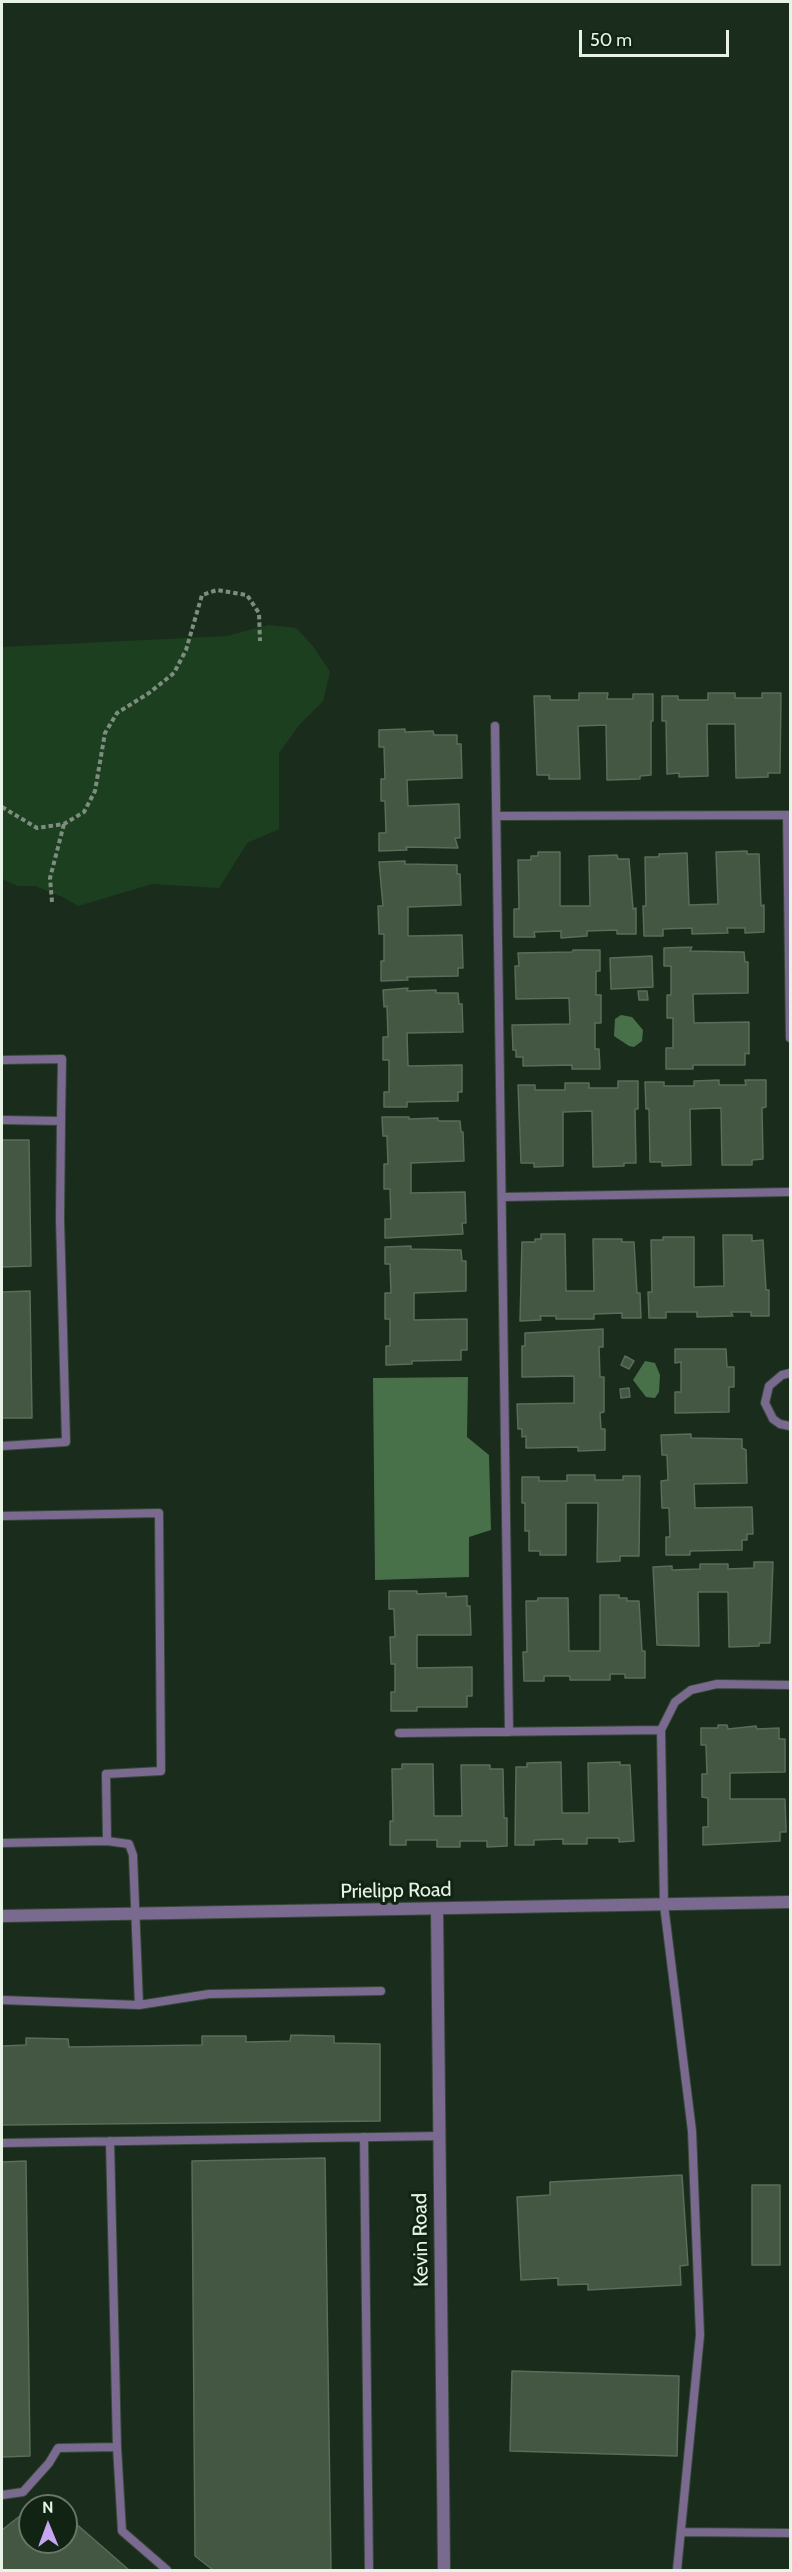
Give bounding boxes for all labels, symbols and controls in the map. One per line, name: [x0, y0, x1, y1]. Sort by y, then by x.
scale bar: [582, 18, 732, 56]
text: 50 m: [590, 29, 632, 51]
street label: Prielipp Road: [340, 1878, 452, 1904]
street label: Kevin Road: [408, 2193, 434, 2287]
north arrow: [18, 2494, 78, 2554]
text: N: [42, 2498, 54, 2517]

